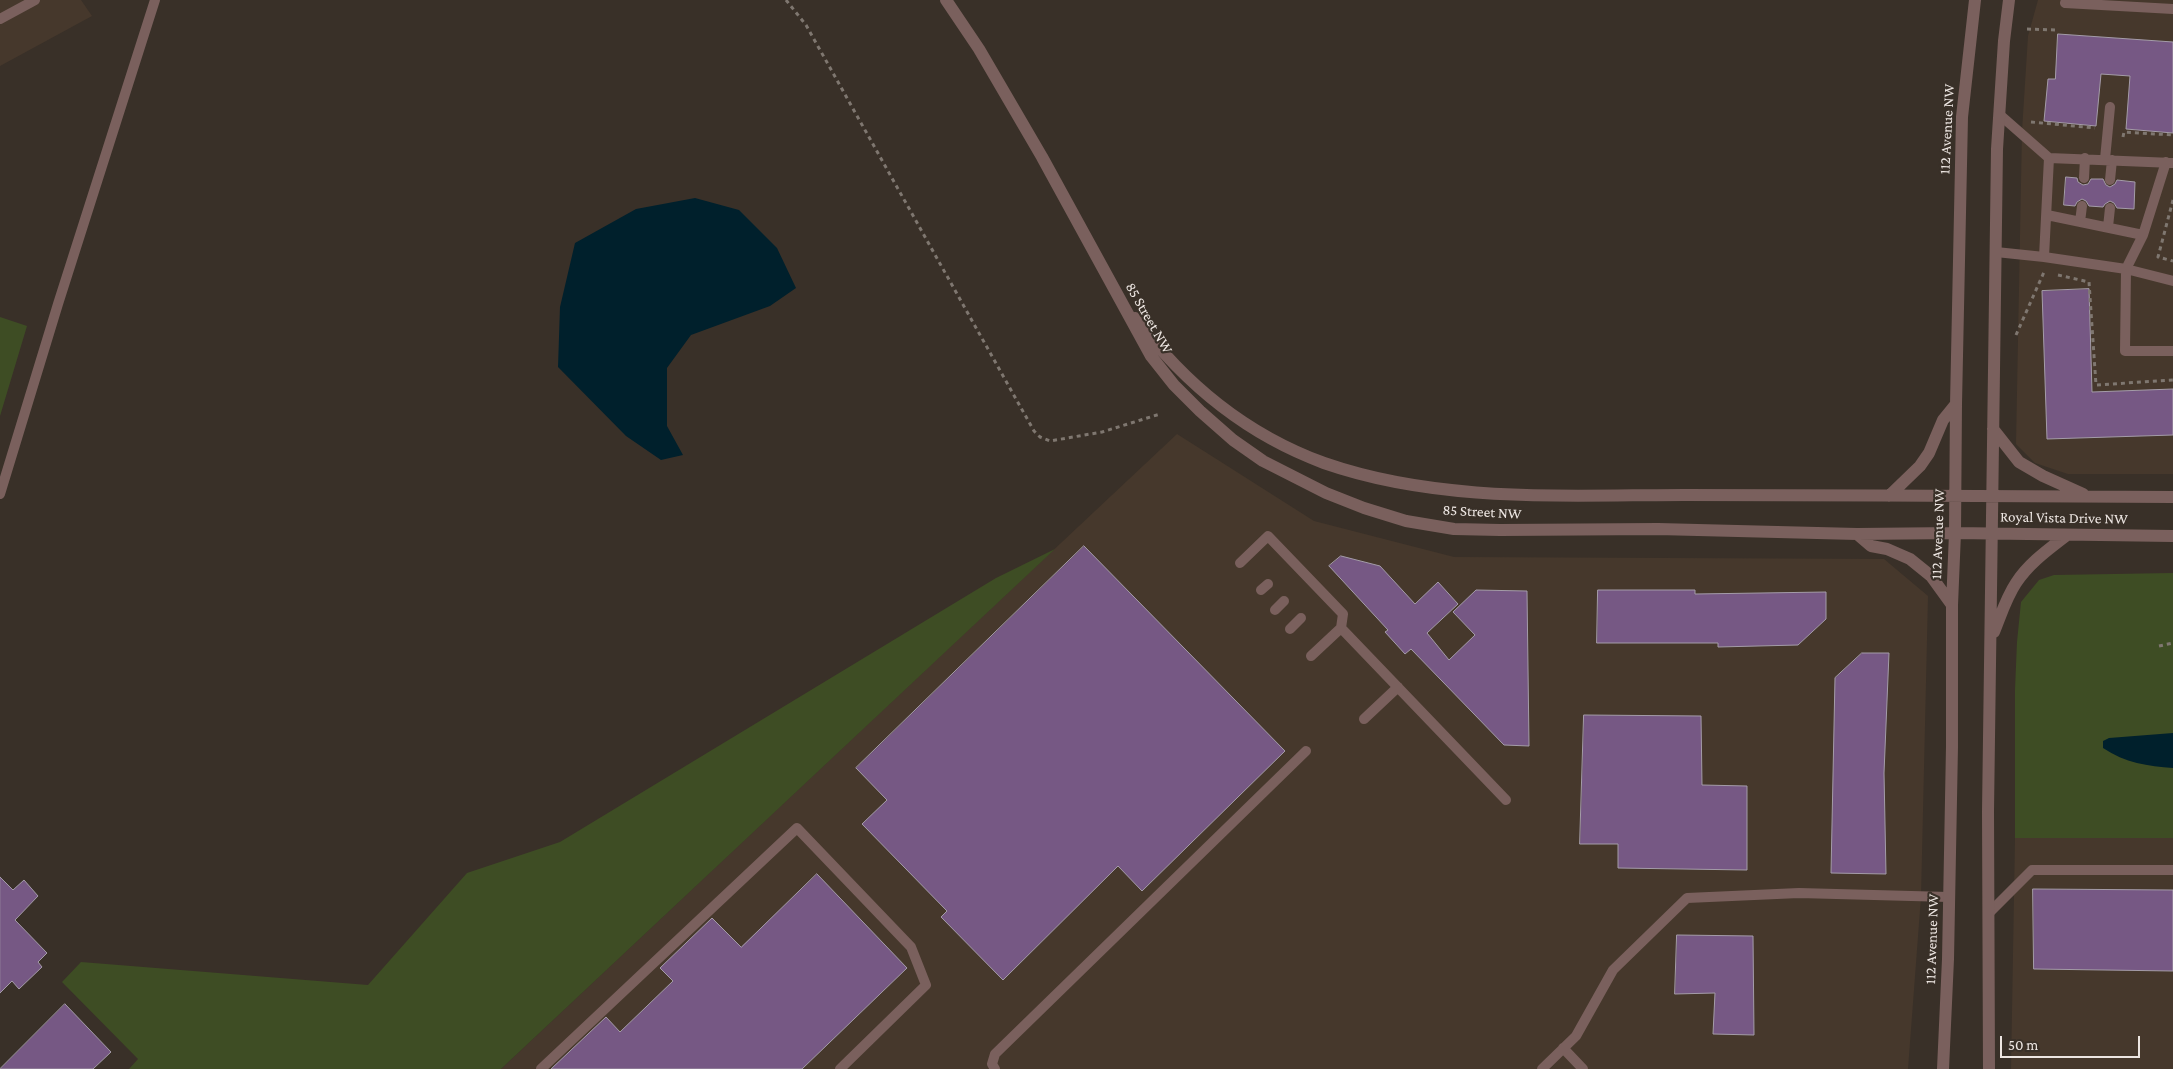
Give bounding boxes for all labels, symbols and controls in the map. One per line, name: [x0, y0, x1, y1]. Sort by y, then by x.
street label: 112 Avenue NW: [1936, 83, 1958, 175]
street label: 85 Street NW: [1121, 279, 1177, 357]
street label: 112 Avenue NW: [1927, 488, 1949, 580]
street label: 85 Street NW: [1442, 501, 1522, 523]
street label: Royal Vista Drive NW: [2000, 508, 2128, 528]
street label: 112 Avenue NW: [1921, 893, 1943, 985]
scale bar: [2003, 1026, 2143, 1058]
text: 50 m: [2008, 1037, 2038, 1053]

